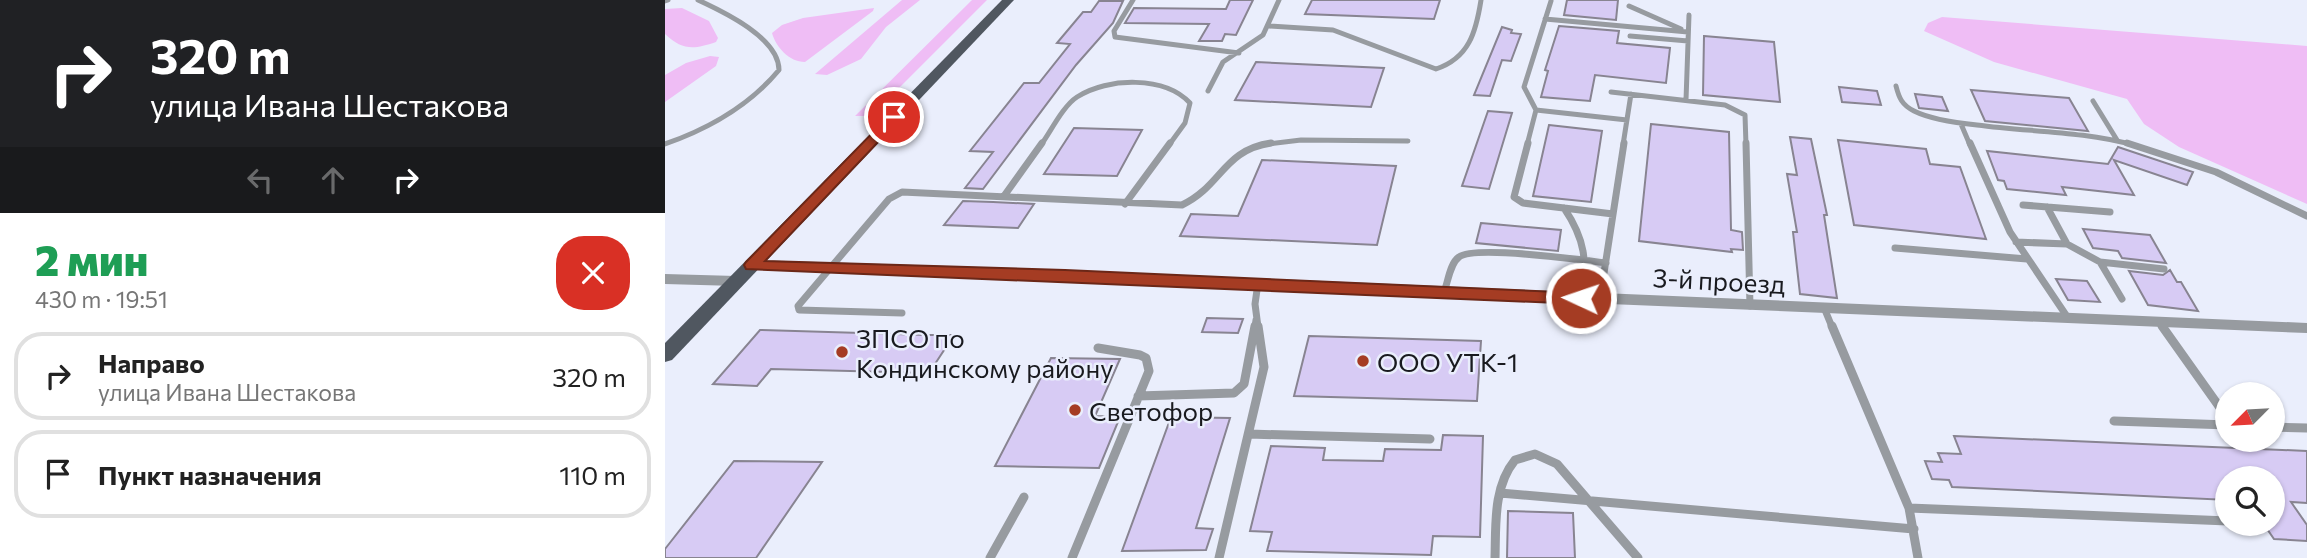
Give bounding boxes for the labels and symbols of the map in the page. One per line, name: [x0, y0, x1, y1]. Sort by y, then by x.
pin: [864, 87, 924, 147]
position arrow: [1544, 261, 1618, 335]
street label: 3-й проезд: [1652, 261, 1786, 299]
place label: ЗПСО по Кондинскому району: [856, 322, 1114, 383]
marker: ЗПСО по Кондинскому району: [834, 344, 850, 360]
place label: ООО УТК-1: [1377, 346, 1518, 377]
marker: ООО УТК-1: [1355, 353, 1371, 369]
north arrow: [2215, 382, 2285, 452]
place label: Светофор: [1089, 395, 1213, 426]
marker: Светофор: [1067, 402, 1083, 418]

